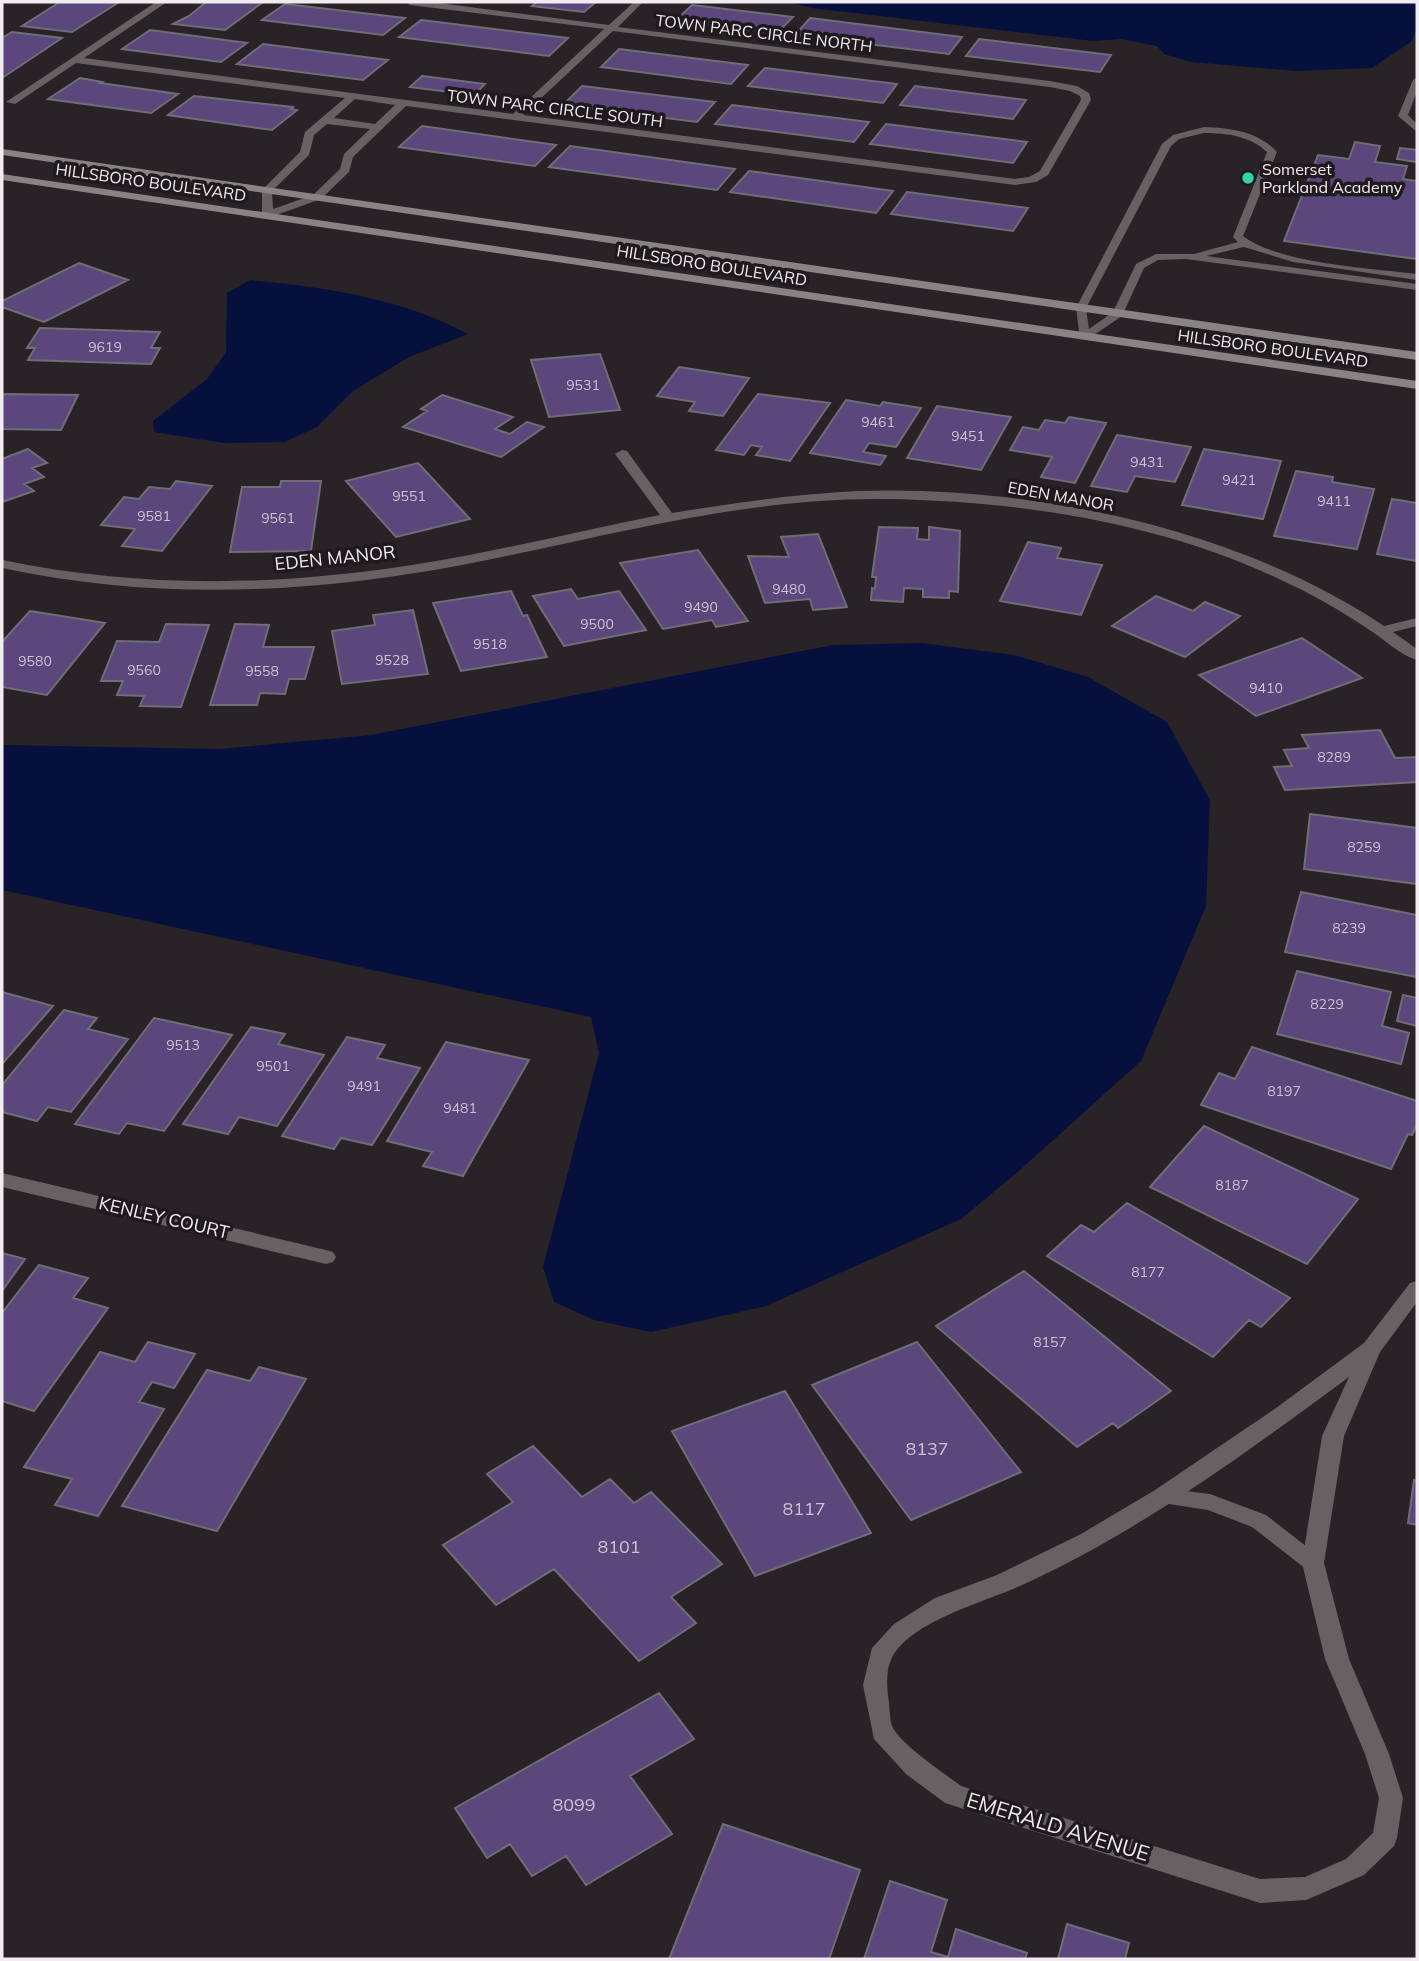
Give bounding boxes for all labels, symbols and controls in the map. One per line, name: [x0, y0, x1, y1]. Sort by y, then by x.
street label: TOWN PARC CIRCLE NORTH: [654, 10, 874, 56]
street label: TOWN PARC CIRCLE SOUTH: [446, 85, 664, 131]
street label: HILLSBORO BOULEVARD: [54, 159, 248, 205]
place label: Somerset Parkland Academy: [1262, 159, 1403, 197]
marker: Somerset Parkland Academy: [1240, 170, 1256, 186]
street label: HILLSBORO BOULEVARD: [615, 240, 809, 290]
street label: HILLSBORO BOULEVARD: [1176, 325, 1370, 371]
house number: 9619: [88, 338, 122, 356]
house number: 9531: [566, 376, 600, 394]
house number: 9461: [861, 413, 895, 431]
house number: 9451: [951, 427, 985, 445]
house number: 9431: [1130, 453, 1164, 471]
house number: 9421: [1222, 471, 1256, 489]
street label: EDEN MANOR: [1006, 477, 1116, 515]
house number: 9551: [392, 487, 426, 505]
house number: 9411: [1317, 492, 1351, 510]
house number: 9581: [137, 507, 171, 525]
house number: 9561: [261, 509, 295, 527]
street label: EDEN MANOR: [273, 540, 396, 575]
house number: 9480: [772, 580, 806, 598]
house number: 9490: [684, 598, 718, 616]
house number: 9500: [580, 615, 614, 633]
house number: 9518: [473, 635, 507, 653]
house number: 9528: [375, 651, 409, 669]
house number: 9580: [18, 652, 52, 670]
house number: 9560: [127, 661, 161, 679]
house number: 9558: [245, 662, 279, 680]
house number: 9410: [1249, 679, 1283, 697]
house number: 8289: [1317, 748, 1351, 766]
house number: 8259: [1347, 838, 1381, 856]
house number: 8239: [1332, 919, 1366, 937]
house number: 8229: [1310, 995, 1344, 1013]
house number: 9513: [166, 1036, 200, 1054]
house number: 9501: [256, 1057, 290, 1075]
house number: 9491: [347, 1077, 381, 1095]
house number: 8197: [1267, 1082, 1301, 1100]
house number: 9481: [443, 1099, 477, 1117]
house number: 8187: [1215, 1176, 1249, 1194]
street label: KENLEY COURT: [97, 1191, 232, 1244]
house number: 8177: [1131, 1263, 1165, 1281]
house number: 8157: [1033, 1333, 1067, 1351]
house number: 8137: [905, 1437, 949, 1460]
house number: 8117: [782, 1497, 826, 1520]
house number: 8101: [597, 1535, 641, 1558]
street label: EMERALD AVENUE: [964, 1786, 1153, 1866]
house number: 8099: [552, 1793, 596, 1816]

